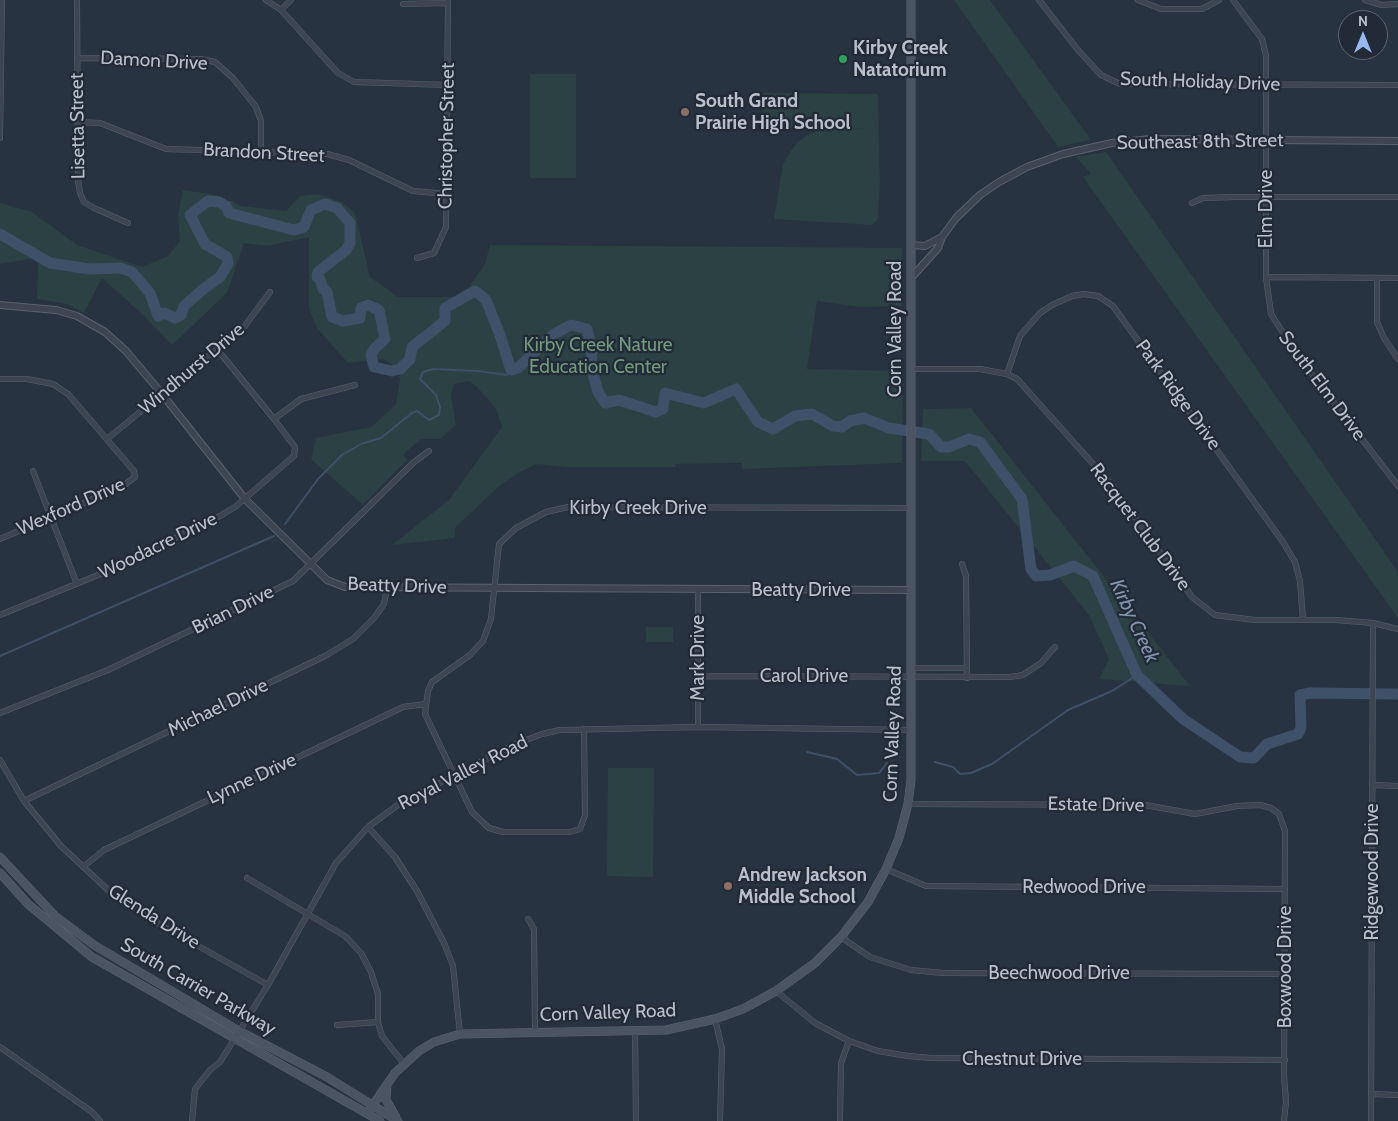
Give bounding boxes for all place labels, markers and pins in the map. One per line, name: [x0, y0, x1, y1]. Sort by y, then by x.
place label: Kirby Creek Natatorium: [853, 37, 948, 81]
marker: Kirby Creek Natatorium: [837, 53, 849, 65]
place label: South Grand Prairie High School: [695, 90, 851, 134]
marker: South Grand Prairie High School: [679, 106, 691, 118]
place label: Andrew Jackson Middle School: [738, 864, 867, 908]
marker: Andrew Jackson Middle School: [722, 880, 734, 892]

